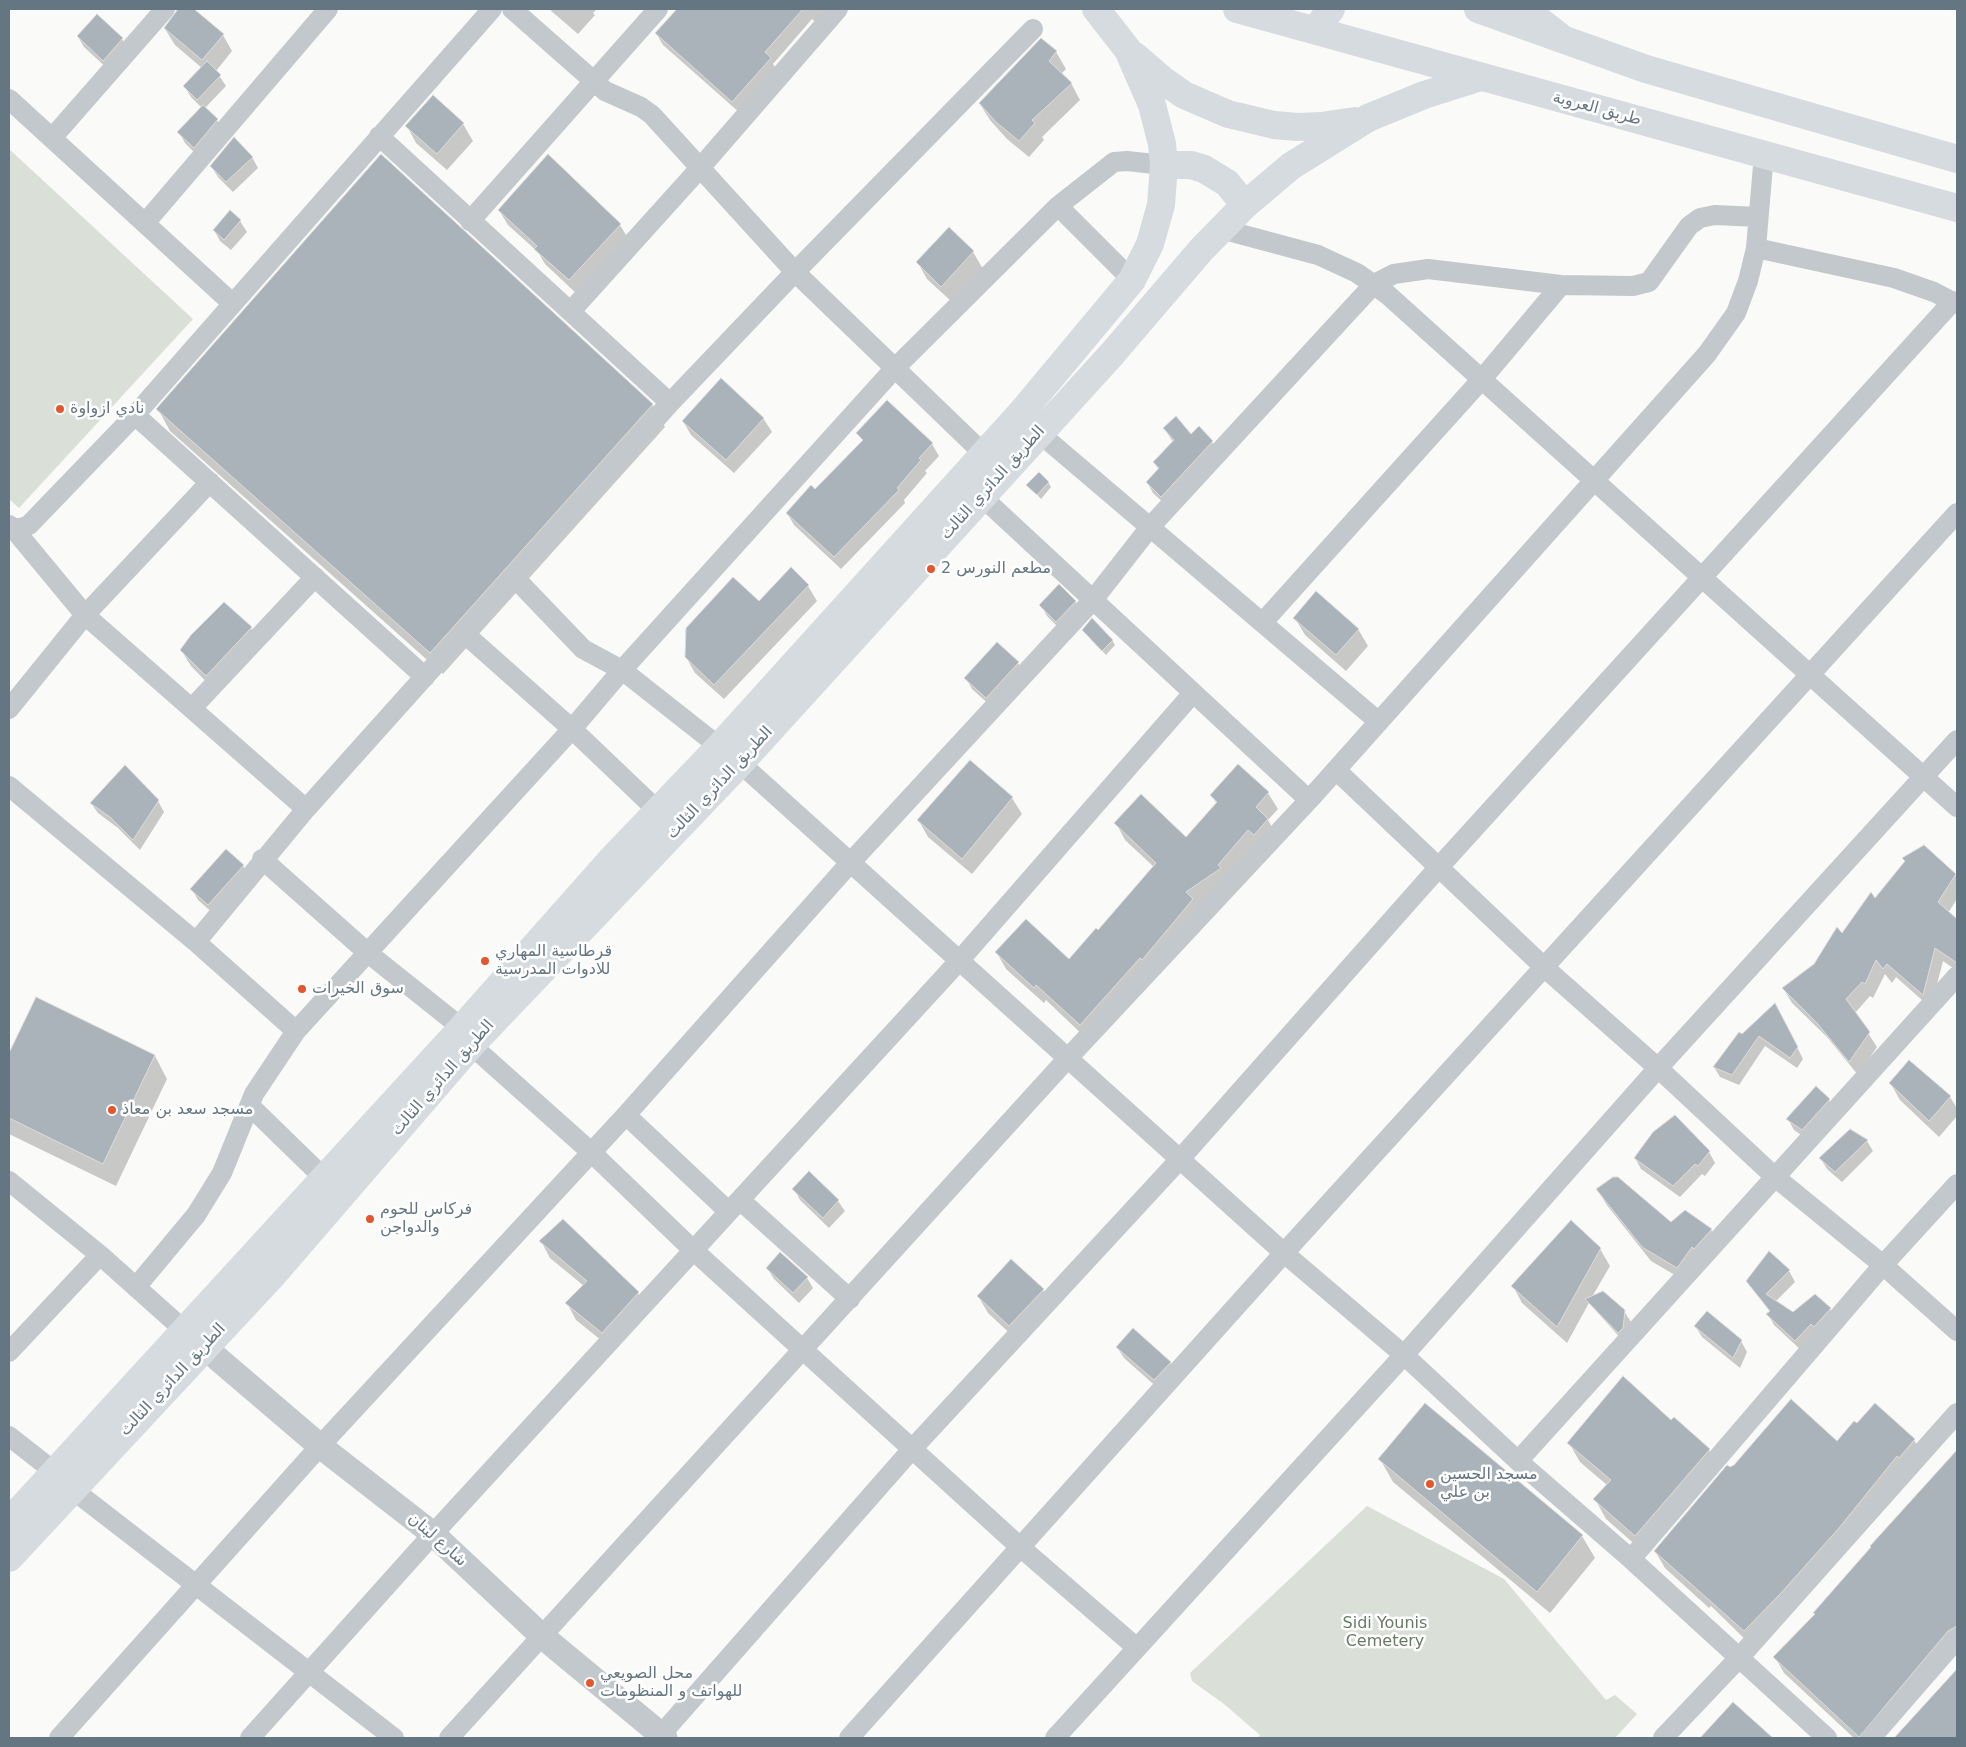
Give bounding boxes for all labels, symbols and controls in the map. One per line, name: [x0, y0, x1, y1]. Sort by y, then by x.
street label: طريق العروبة: [1551, 88, 1643, 130]
place label: نادي ازواوة: [70, 399, 145, 419]
marker: نادي ازواوة: [54, 403, 66, 415]
street label: الطريق الدائري الثالث: [937, 422, 1049, 544]
place label: مطعم النورس 2: [941, 559, 1051, 579]
marker: مطعم النورس 2: [925, 563, 937, 575]
street label: الطريق الدائري الثالث: [663, 723, 777, 843]
place label: قرطاسية المهاري للادوات المدرسية: [495, 942, 612, 980]
marker: قرطاسية المهاري للادوات المدرسية: [479, 955, 491, 967]
place label: سوق الخيرات: [312, 979, 404, 999]
marker: سوق الخيرات: [296, 983, 308, 995]
street label: الطريق الدائري الثالث: [388, 1016, 498, 1140]
place label: مسجد سعد بن معاذ: [122, 1100, 253, 1120]
marker: مسجد سعد بن معاذ: [106, 1104, 118, 1116]
place label: فركاس للحوم والدواجن: [380, 1200, 472, 1238]
marker: فركاس للحوم والدواجن: [364, 1213, 376, 1225]
street label: الطريق الدائري الثالث: [116, 1320, 230, 1440]
place label: مسجد الحسين بن علي: [1440, 1465, 1538, 1503]
marker: مسجد الحسين بن علي: [1424, 1478, 1436, 1490]
street label: شارع لبنان: [404, 1509, 470, 1571]
park label: Sidi Younis Cemetery: [1343, 1614, 1427, 1652]
place label: محل الصويعي للهواتف و المنظومات: [600, 1664, 742, 1702]
marker: محل الصويعي للهواتف و المنظومات: [584, 1677, 596, 1689]

